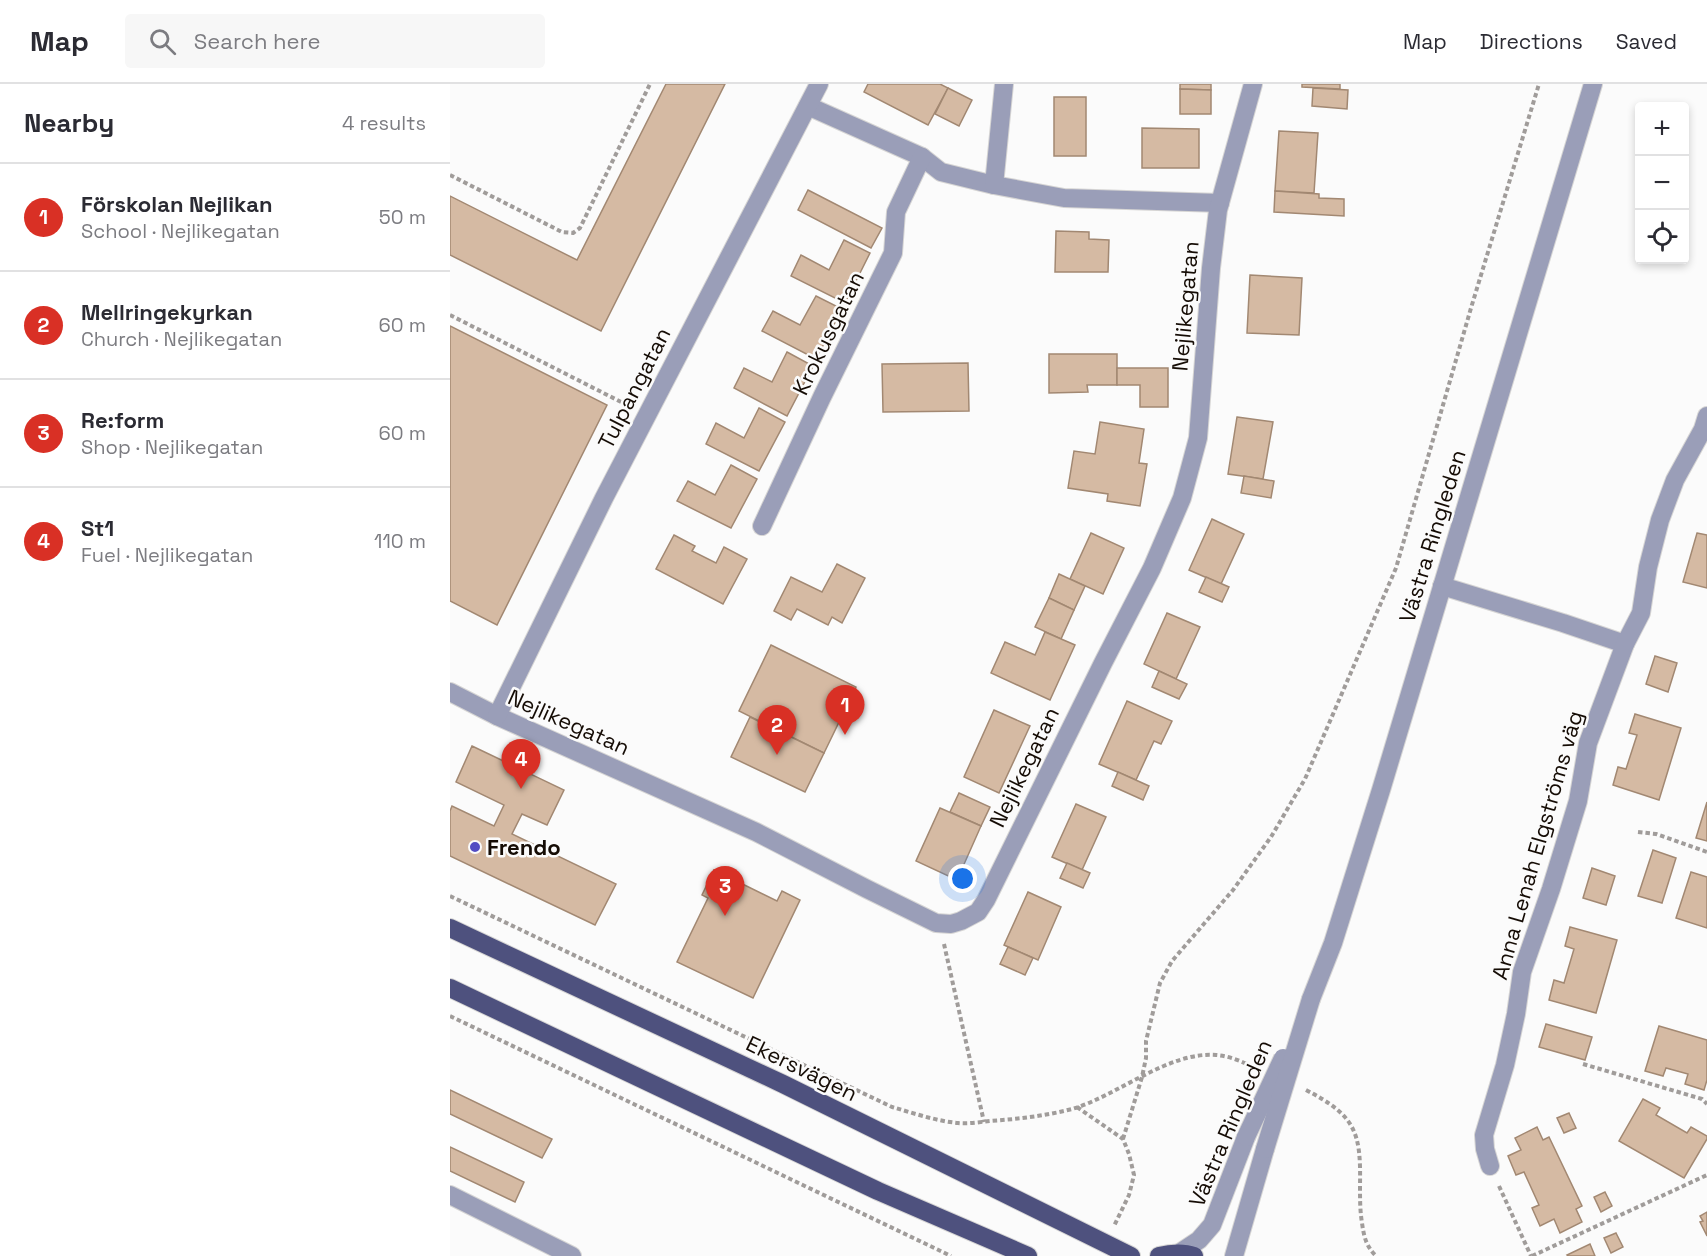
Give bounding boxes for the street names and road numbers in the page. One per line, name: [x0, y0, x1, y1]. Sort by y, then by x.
street label: Nejlikegatan: [1165, 240, 1205, 372]
street label: Krokusgatan: [786, 267, 870, 399]
street label: Tulpangatan: [591, 323, 677, 453]
street label: Västra Ringleden: [1392, 446, 1472, 626]
street label: Nejlikegatan: [504, 683, 634, 761]
street label: Nejlikegatan: [983, 702, 1065, 832]
street label: Anna Lenah Elgströms väg: [1485, 707, 1589, 983]
street label: Ekersvägen: [742, 1029, 862, 1107]
street label: Västra Ringleden: [1182, 1035, 1278, 1211]

